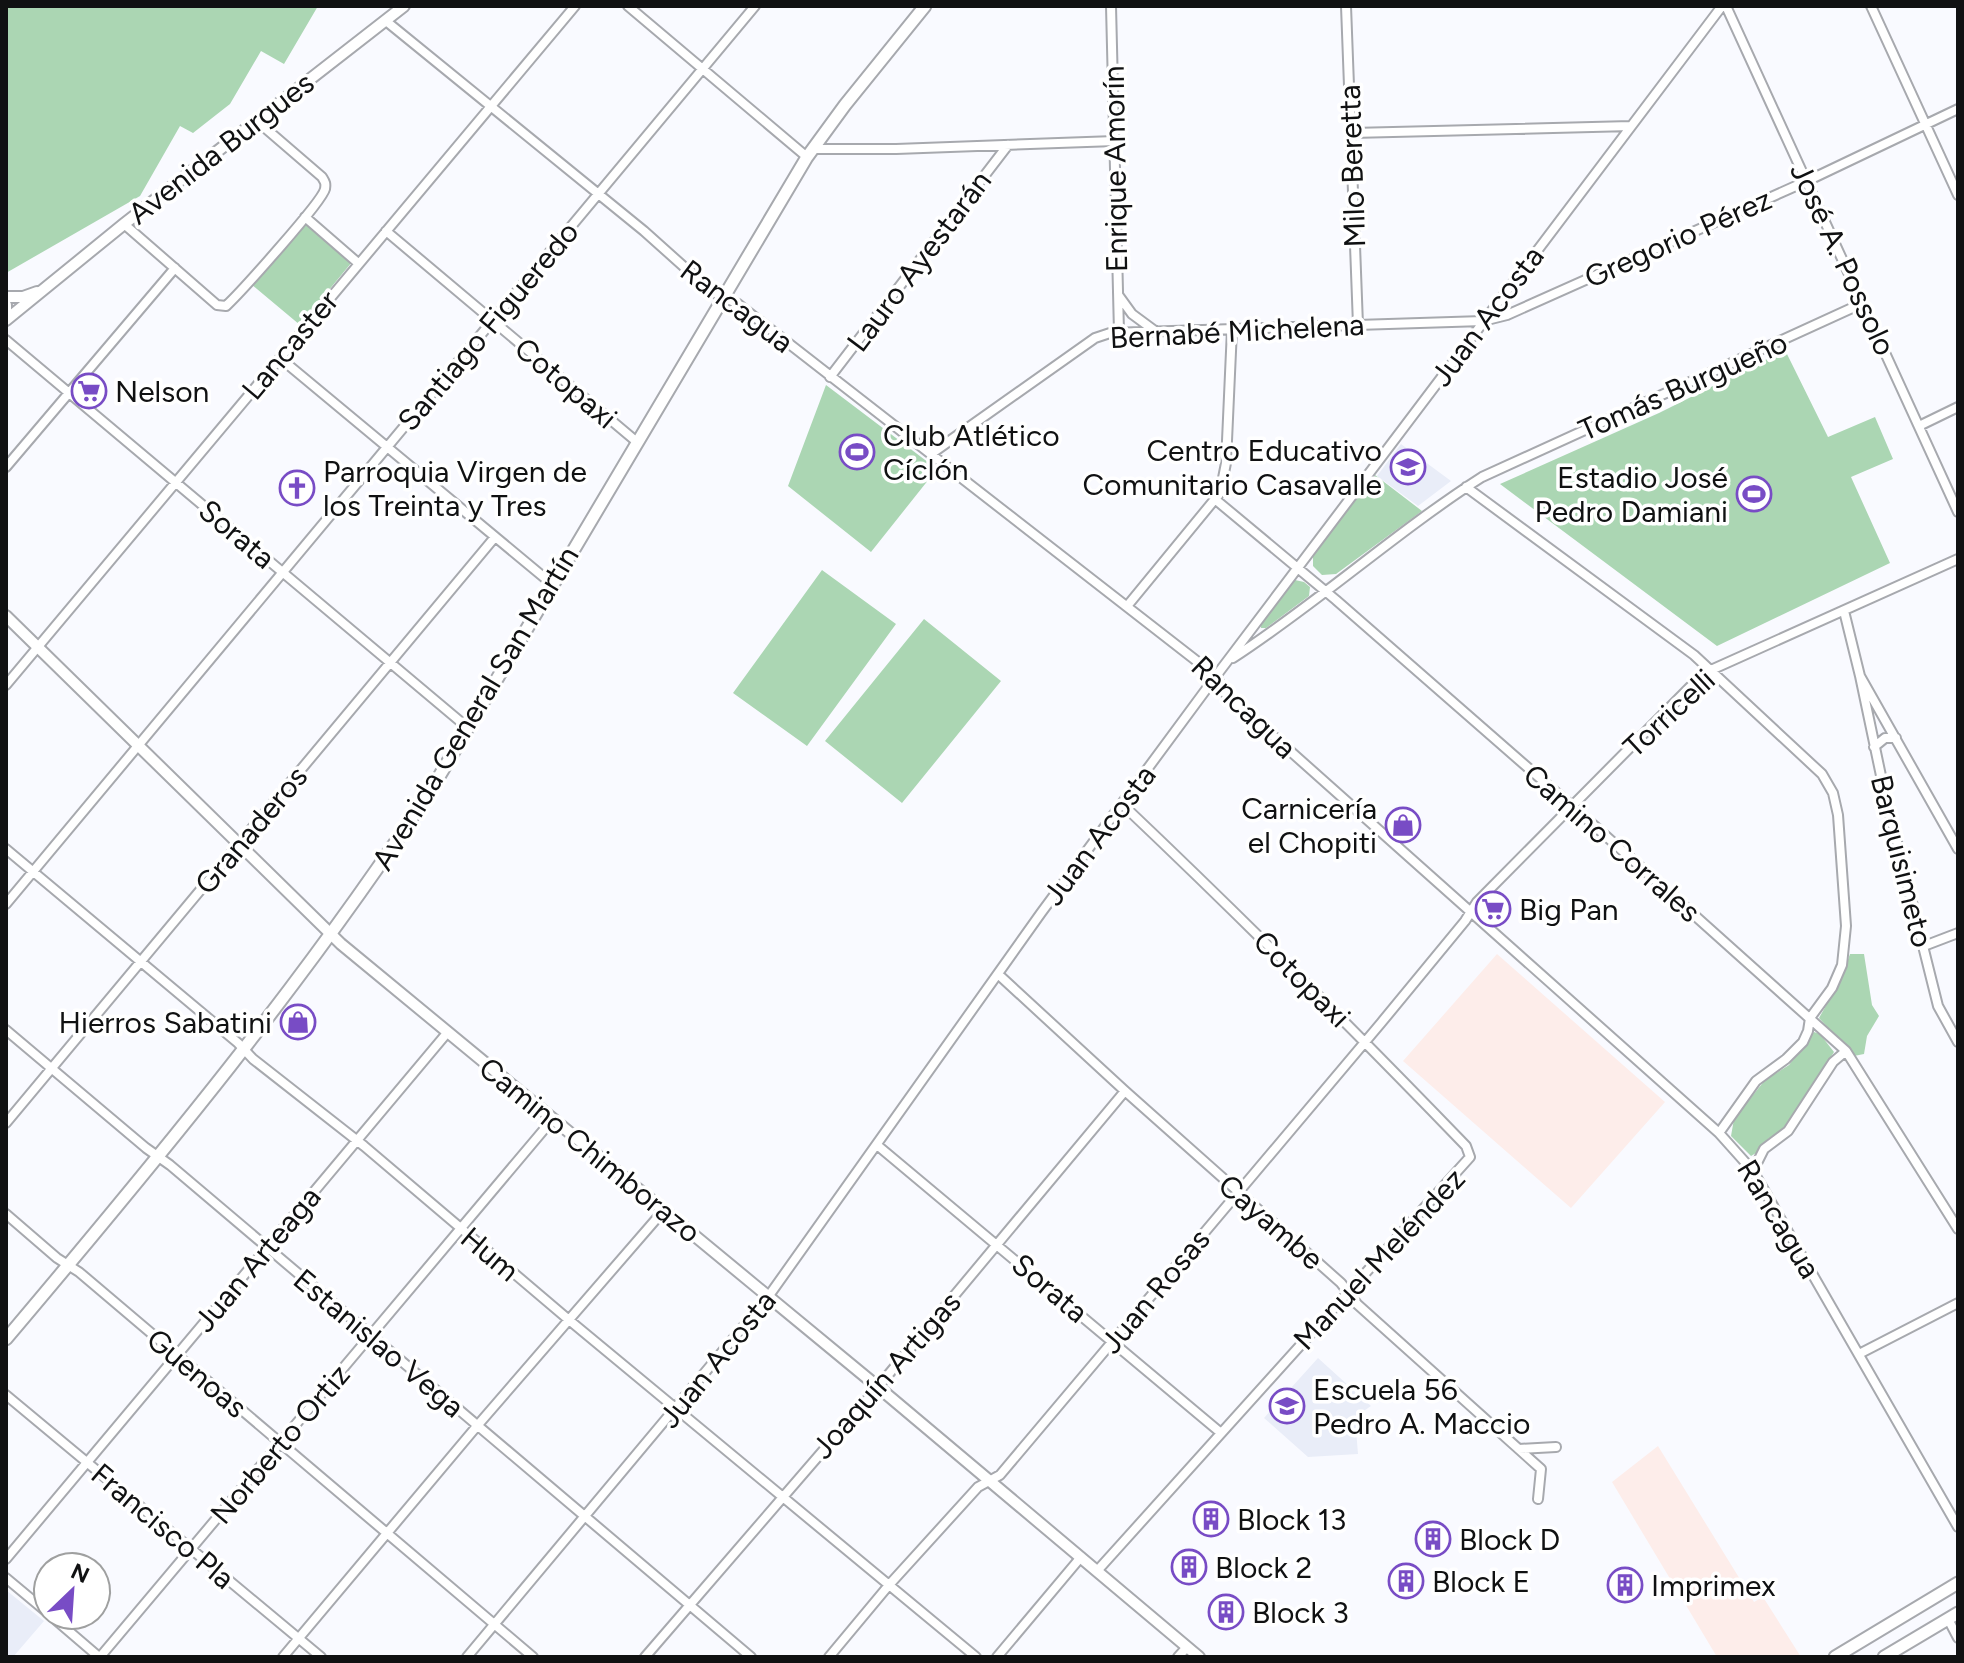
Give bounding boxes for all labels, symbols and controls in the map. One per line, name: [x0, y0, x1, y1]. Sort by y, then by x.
street label: Avenida Burgues: [121, 64, 321, 232]
street label: Enrique Amorín: [1095, 65, 1135, 273]
street label: Milo Beretta: [1331, 84, 1373, 248]
street label: José A. Possolo: [1782, 157, 1904, 361]
street label: Lauro Ayestarán: [839, 163, 999, 359]
street label: Gregorio Pérez: [1579, 180, 1777, 296]
street label: Santiago Figueredo: [390, 214, 586, 438]
street label: Juan Acosta: [1422, 239, 1552, 393]
street label: Rancagua: [673, 252, 801, 360]
street label: Lancaster: [234, 283, 346, 407]
street label: Bernabé Michelena: [1109, 306, 1365, 356]
street label: Tomás Burgueño: [1573, 323, 1793, 449]
street label: Cotopaxi: [507, 330, 625, 436]
supermarket icon: Nelson: [70, 372, 108, 410]
place label: Nelson: [115, 373, 209, 410]
place label: Club Atlético Cíclón: [883, 417, 1060, 488]
place label: Centro Educativo Comunitario Casavalle: [1082, 432, 1382, 503]
sports icon: Club Atlético Cíclón: [838, 433, 876, 471]
school or university icon: Centro Educativo Comunitario Casavalle: [1389, 448, 1427, 486]
place label: Parroquia Virgen de los Treinta y Tres: [323, 453, 587, 524]
place label: Estadio José Pedro Damiani: [1535, 459, 1728, 530]
church icon: Parroquia Virgen de los Treinta y Tres: [278, 469, 316, 507]
sports icon: Estadio José Pedro Damiani: [1735, 475, 1773, 513]
street label: Sorata: [191, 492, 283, 576]
street label: Avenida General San Martín: [364, 539, 586, 877]
street label: Rancagua: [1184, 648, 1304, 766]
street label: Torricelli: [1615, 661, 1723, 765]
street label: Camino Corrales: [1516, 756, 1708, 930]
street label: Granaderos: [187, 758, 315, 902]
street label: Juan Acosta: [1034, 758, 1164, 912]
street label: Barquisimeto: [1863, 771, 1941, 951]
place label: Carnicería el Chopiti: [1241, 790, 1377, 861]
shop icon: Carnicería el Chopiti: [1384, 806, 1422, 844]
supermarket icon: Big Pan: [1474, 890, 1512, 928]
place label: Big Pan: [1519, 891, 1618, 928]
street label: Cotopaxi: [1246, 923, 1358, 1035]
shop icon: Hierros Sabatini: [279, 1003, 317, 1041]
place label: Hierros Sabatini: [58, 1004, 272, 1041]
street label: Camino Chimborazo: [472, 1049, 708, 1251]
street label: Rancagua: [1729, 1153, 1829, 1285]
street label: Manuel Meléndez: [1285, 1161, 1473, 1357]
street label: Cayambe: [1211, 1166, 1331, 1278]
street label: Juan Arteaga: [186, 1179, 328, 1339]
street label: Hum: [453, 1219, 527, 1289]
street label: Juan Rosas: [1092, 1221, 1218, 1361]
street label: Sorata: [1004, 1246, 1096, 1330]
street label: Estanislao Vega: [286, 1261, 472, 1425]
street label: Juan Acosta: [650, 1283, 784, 1435]
street label: Joaquín Artigas: [803, 1284, 969, 1466]
street label: Guenoas: [139, 1320, 255, 1426]
street label: Norberto Ortiz: [202, 1357, 358, 1531]
place label: Escuela 56 Pedro A. Maccio: [1313, 1371, 1530, 1442]
school or university icon: Escuela 56 Pedro A. Maccio: [1268, 1387, 1306, 1425]
street label: Francisco Pla: [84, 1455, 242, 1597]
building icon: Block 13: [1192, 1500, 1230, 1538]
place label: Block 13: [1237, 1501, 1346, 1538]
building icon: Block D: [1414, 1520, 1452, 1558]
place label: Block D: [1459, 1521, 1560, 1558]
building icon: Block 2: [1170, 1548, 1208, 1586]
place label: Block 2: [1215, 1549, 1312, 1586]
north arrow: [32, 1551, 112, 1631]
text: N: [67, 1557, 94, 1589]
building icon: Block E: [1387, 1562, 1425, 1600]
place label: Block E: [1432, 1563, 1530, 1600]
building icon: Imprimex: [1606, 1566, 1644, 1604]
place label: Imprimex: [1651, 1567, 1776, 1604]
building icon: Block 3: [1207, 1593, 1245, 1631]
place label: Block 3: [1252, 1594, 1349, 1631]

